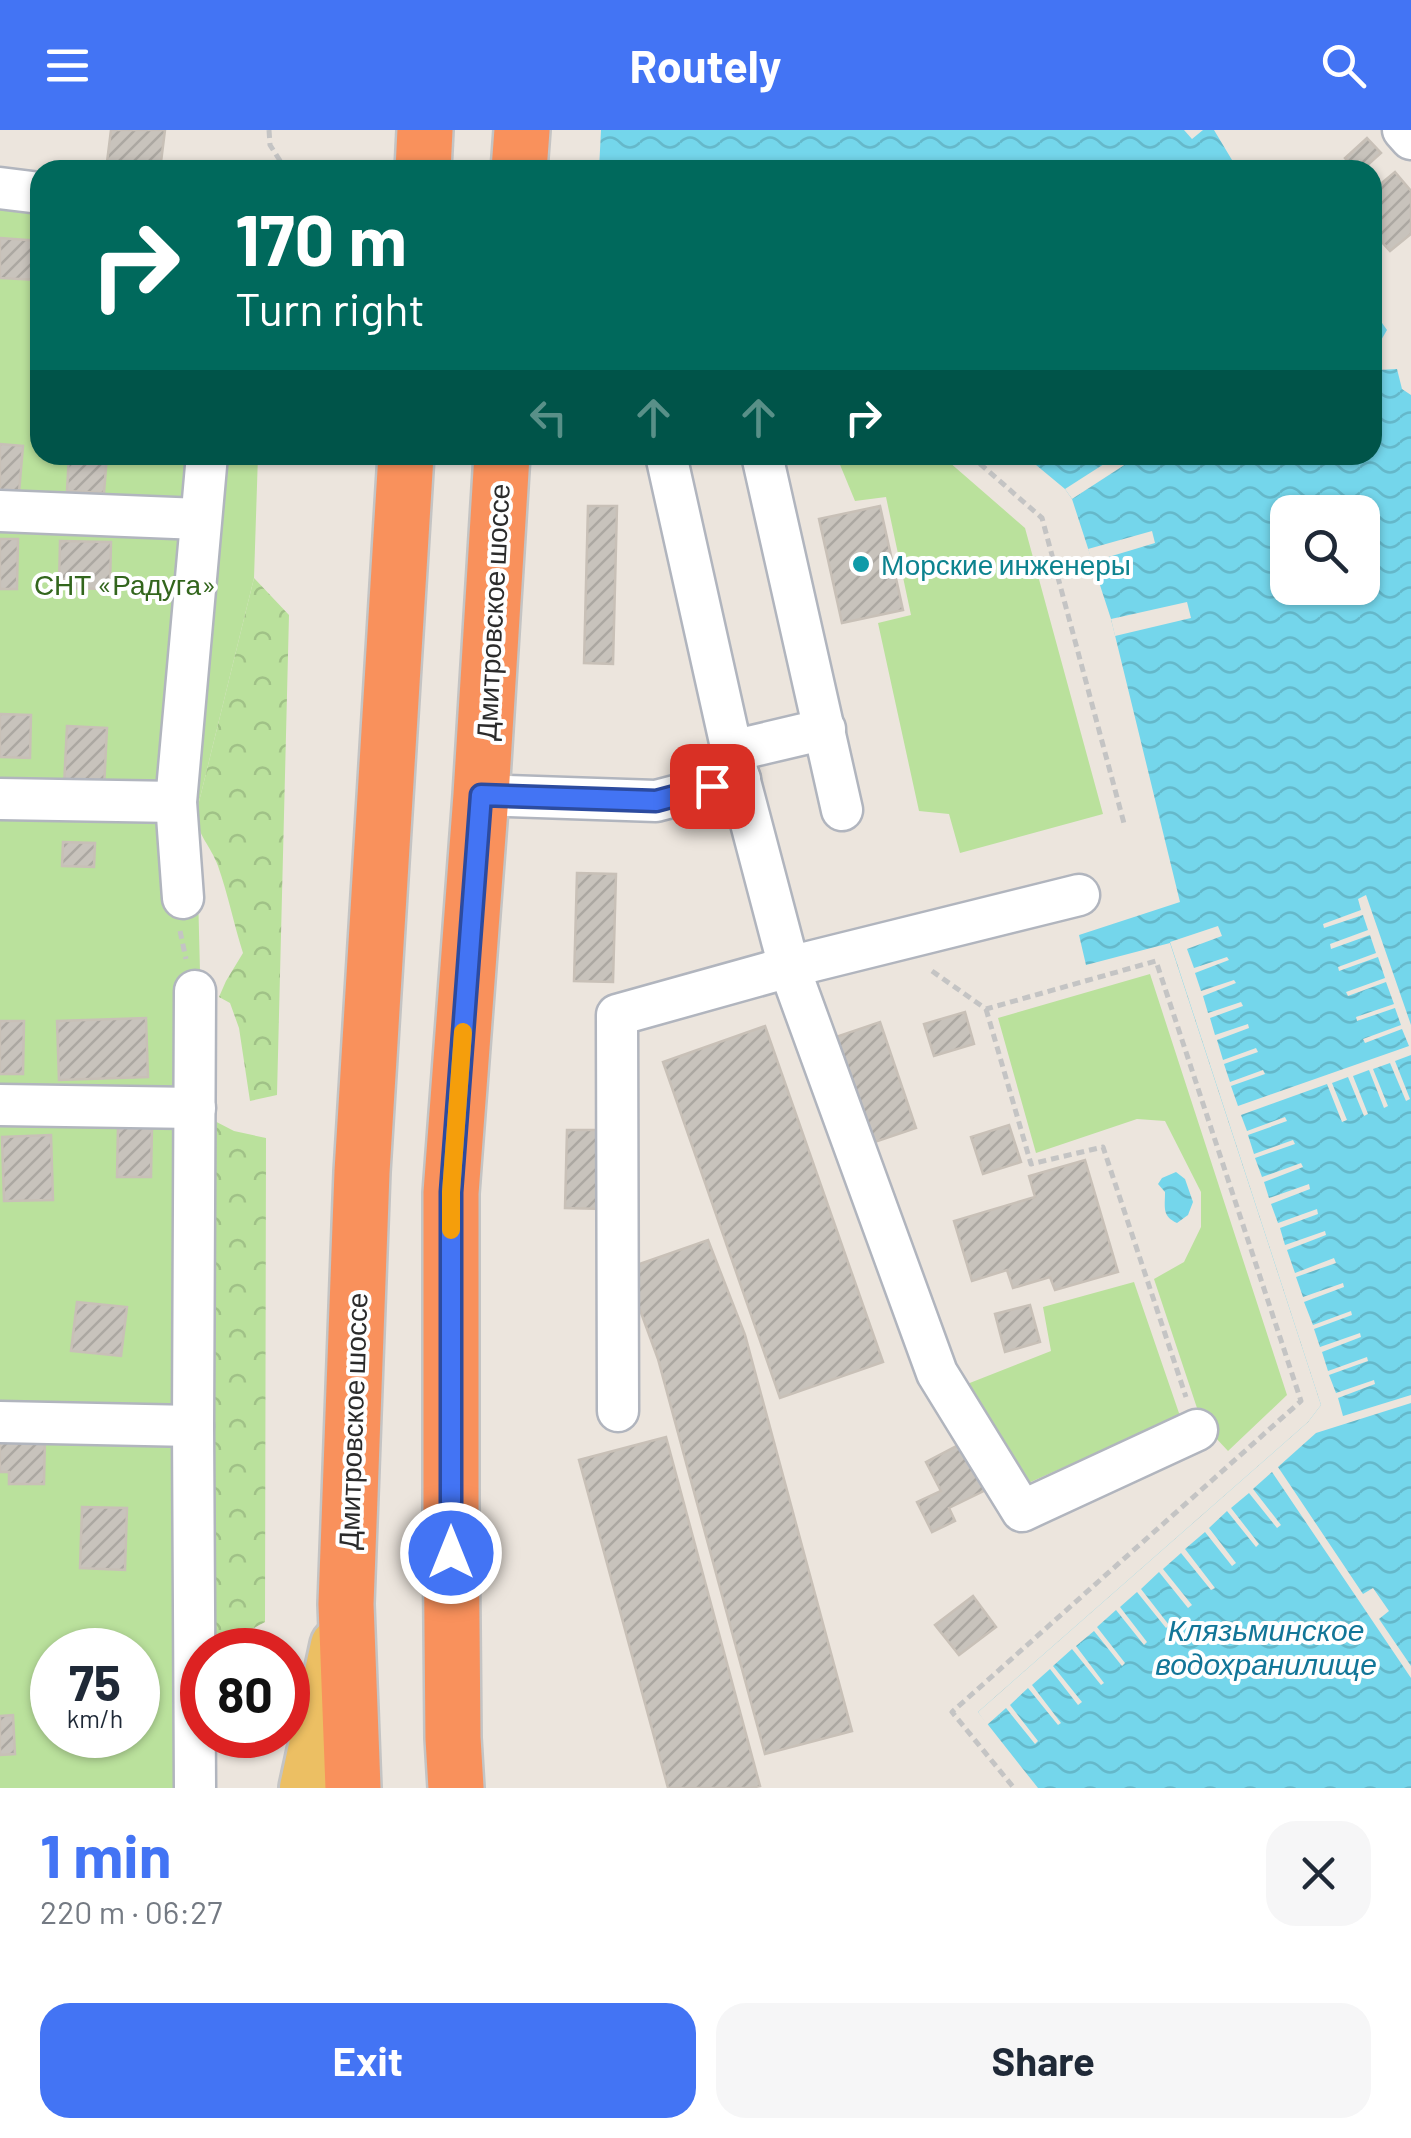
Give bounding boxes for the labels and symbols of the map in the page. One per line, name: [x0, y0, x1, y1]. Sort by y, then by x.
street label: Дмитровское шоссе: [468, 483, 516, 741]
place label: Морские инженеры: [881, 547, 1131, 581]
marker: Морские инженеры: [850, 553, 872, 575]
park label: СНТ «Радуга»: [34, 567, 216, 601]
pin: [670, 744, 755, 829]
street label: Дмитровское шоссе: [331, 1292, 373, 1550]
position arrow: [399, 1501, 503, 1605]
water label: Клязьминское водохранилище: [1155, 1611, 1377, 1681]
speed limit sign: 80: [180, 1628, 310, 1758]

